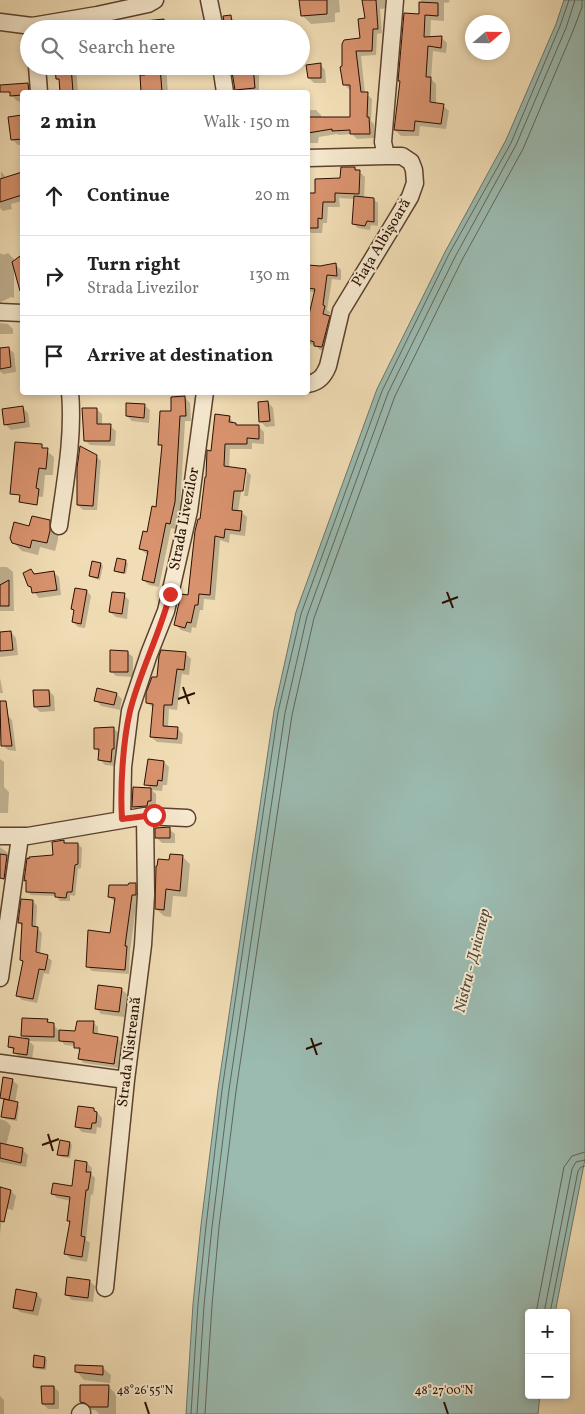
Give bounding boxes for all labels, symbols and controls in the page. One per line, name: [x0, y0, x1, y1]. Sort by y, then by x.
north arrow: [465, 15, 510, 60]
search box: [20, 20, 310, 75]
icon: search: [38, 34, 66, 62]
text: Search here: [78, 35, 175, 61]
text: 2 min: [40, 108, 97, 137]
text: Walk · 150 m: [204, 112, 290, 134]
icon: ahead: [40, 182, 68, 210]
text: Continue: [87, 183, 170, 209]
text: 20 m: [255, 185, 290, 207]
street label: Piața Albișoară: [347, 195, 417, 291]
text: Turn right: [87, 252, 180, 278]
icon: right: [40, 262, 68, 290]
text: 130 m: [249, 265, 290, 287]
text: Strada Livezilor: [87, 278, 199, 300]
icon: arrive: [40, 342, 68, 370]
text: Arrive at destination: [87, 343, 273, 369]
street label: Strada Livezilor: [165, 466, 205, 572]
route end: [159, 583, 182, 606]
route start: [143, 804, 166, 827]
water label: Nistru - Дністер: [449, 906, 497, 1015]
street label: Strada Nistreană: [113, 996, 147, 1108]
map controls: [525, 1309, 570, 1399]
button: +: [525, 1309, 570, 1354]
button: −: [525, 1354, 570, 1399]
text: 48°26'55"N: [117, 1383, 174, 1399]
text: 48°27'00"N: [415, 1383, 474, 1399]

